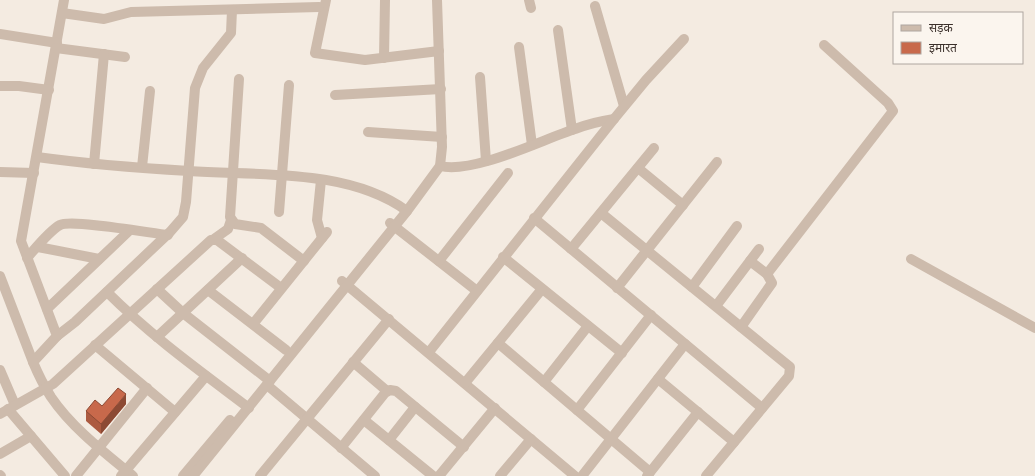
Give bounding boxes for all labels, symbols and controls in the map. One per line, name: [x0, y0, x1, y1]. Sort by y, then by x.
legend: [893, 12, 1023, 64]
text: सड़क: [929, 21, 954, 35]
text: इमारत: [929, 41, 958, 55]

